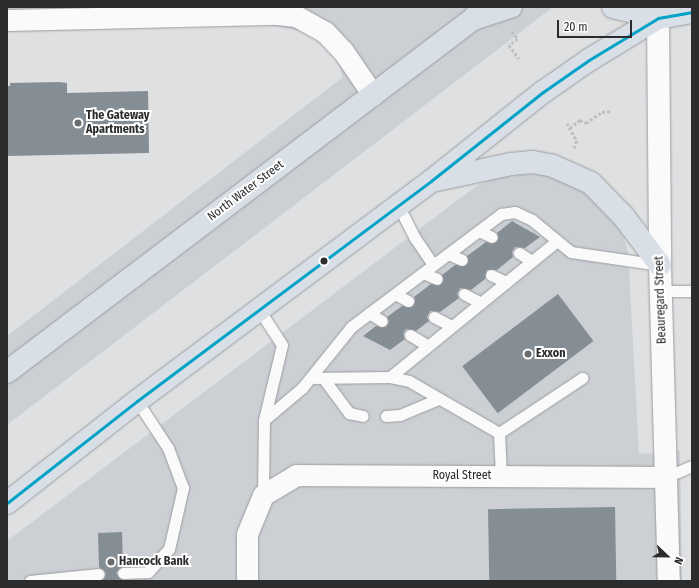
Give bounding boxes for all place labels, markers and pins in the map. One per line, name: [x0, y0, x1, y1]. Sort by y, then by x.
place label: The Gateway Apartments: [86, 109, 149, 137]
marker: The Gateway Apartments: [73, 118, 83, 128]
unlabelled marker: [319, 256, 329, 266]
place label: Exxon: [536, 347, 565, 361]
marker: Exxon: [523, 349, 533, 359]
place label: Hancock Bank: [119, 555, 189, 569]
marker: Hancock Bank: [106, 557, 116, 567]

